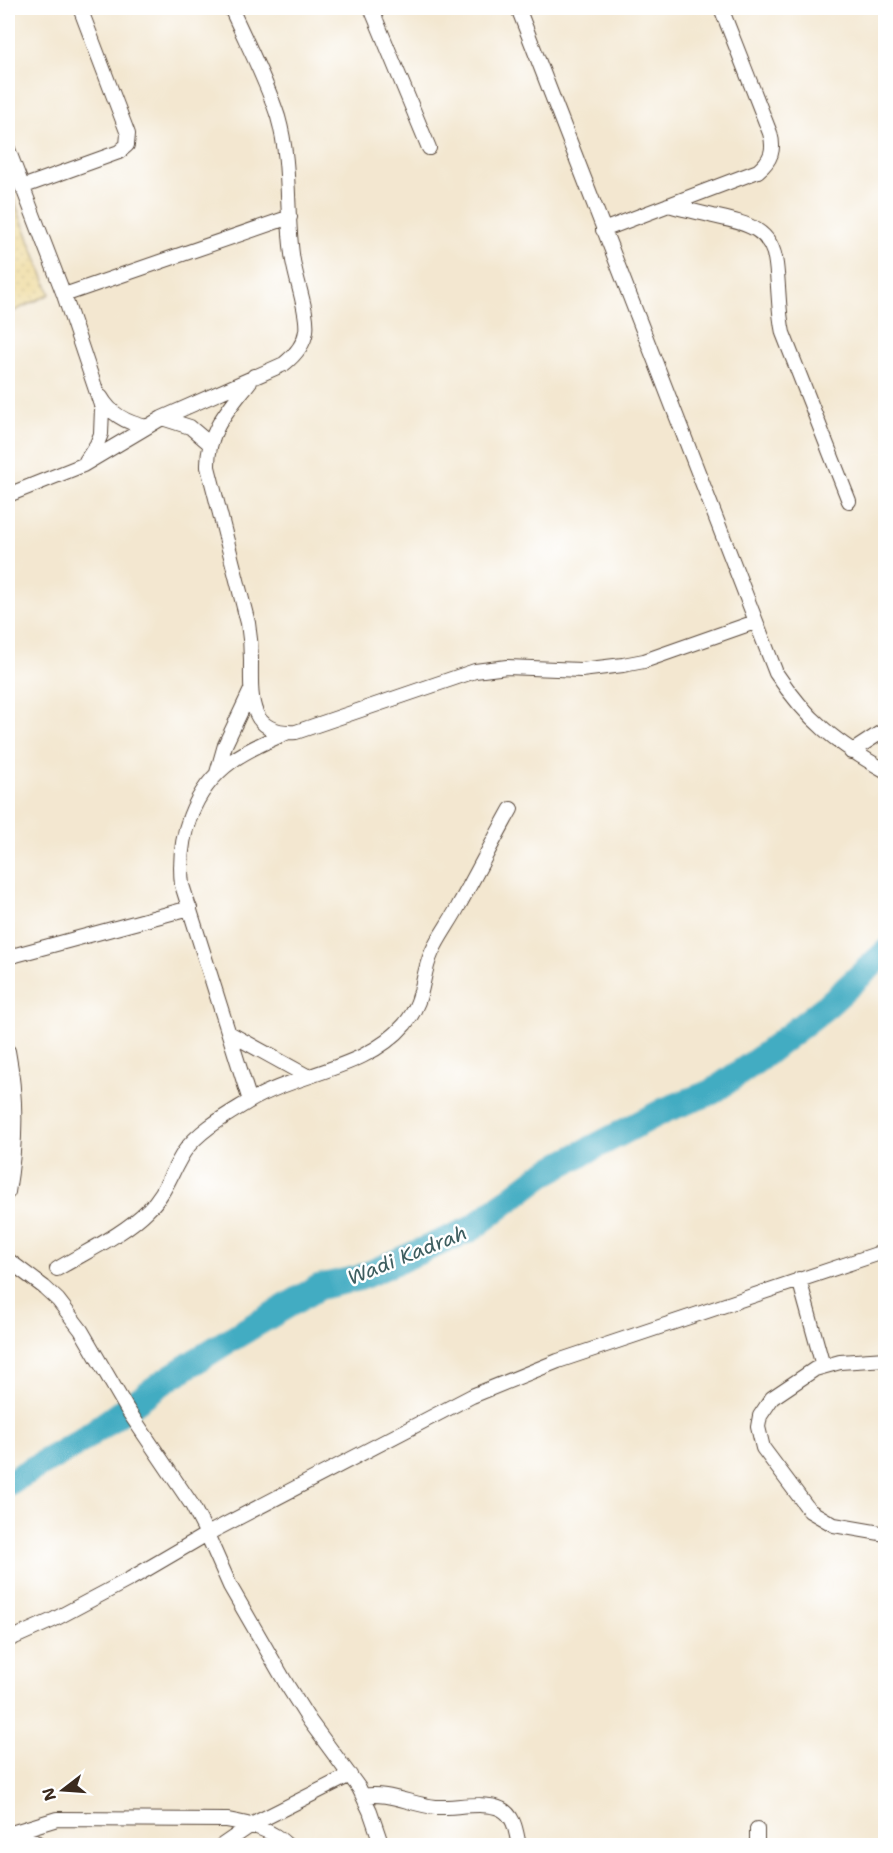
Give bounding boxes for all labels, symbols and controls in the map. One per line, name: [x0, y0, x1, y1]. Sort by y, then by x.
water label: Wadi Kadrah: [343, 1219, 471, 1291]
north arrow: [33, 1760, 93, 1820]
text: N: [37, 1785, 61, 1803]

